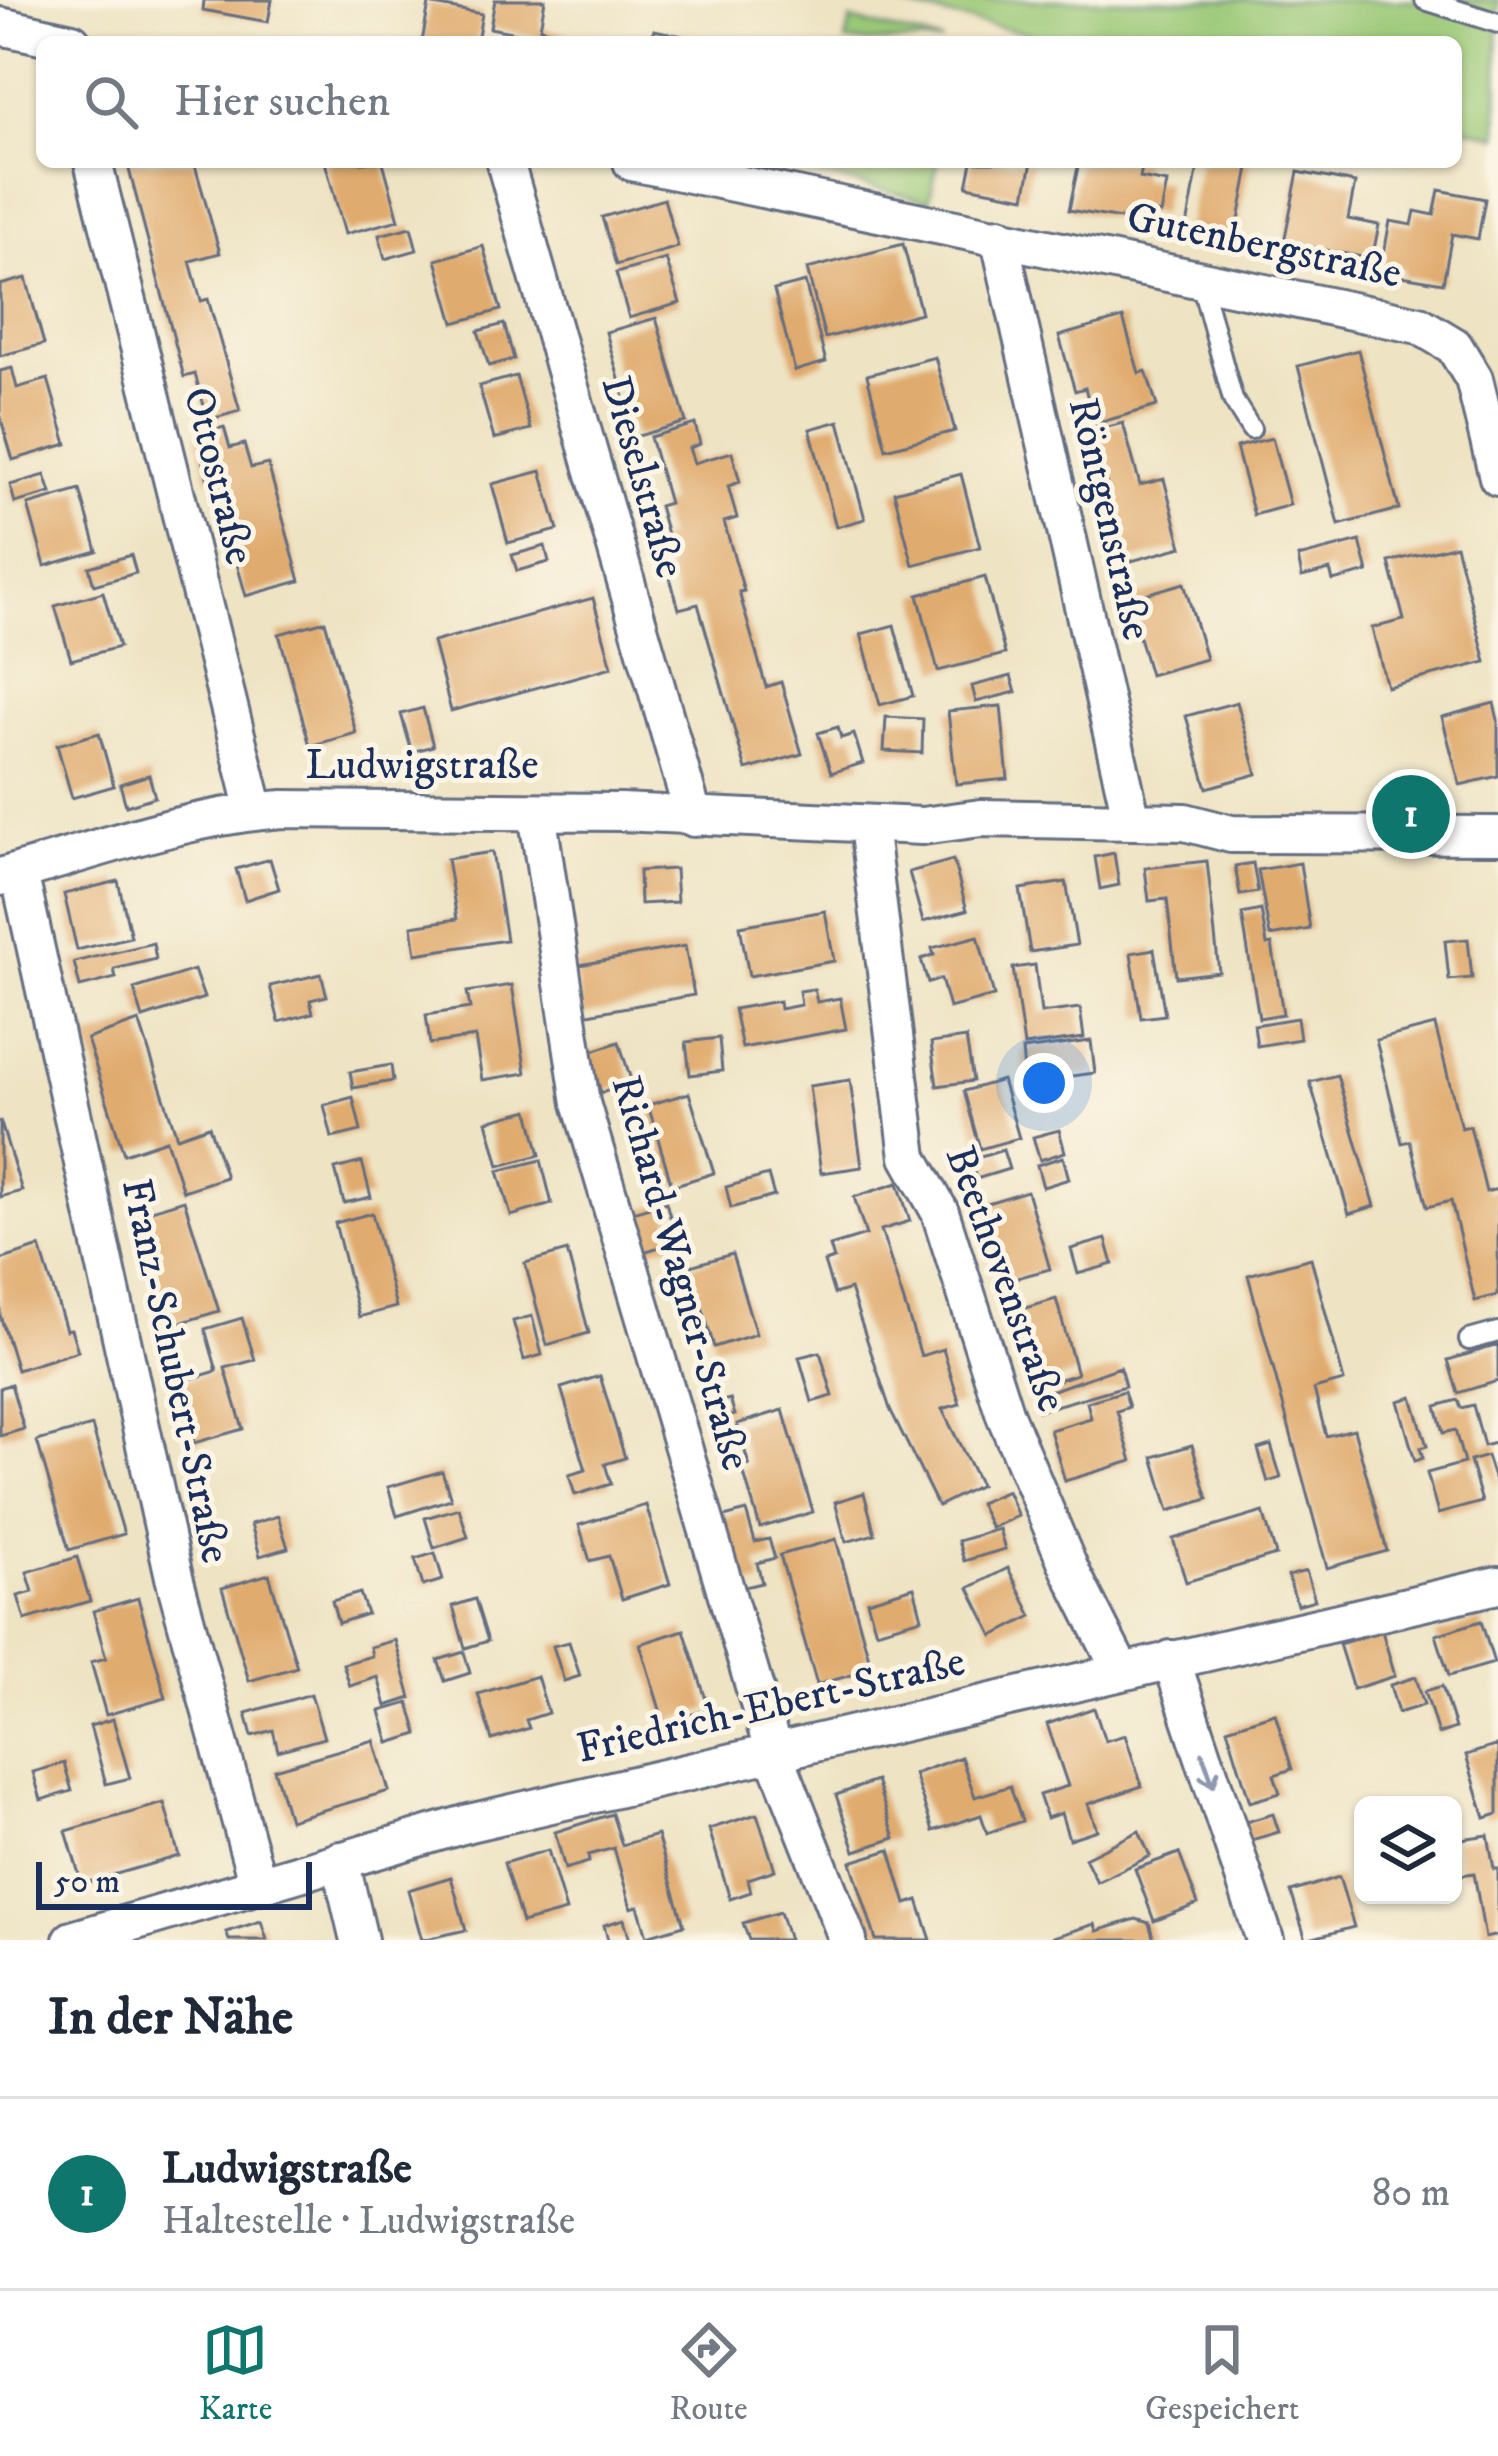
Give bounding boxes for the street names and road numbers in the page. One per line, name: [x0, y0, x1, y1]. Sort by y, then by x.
street label: Gutenbergstraße: [1122, 192, 1406, 300]
street label: Dieselstraße: [588, 370, 696, 584]
street label: Ottostraße: [171, 382, 265, 570]
street label: Röntgenstraße: [1056, 393, 1162, 645]
street label: Ludwigstraße: [305, 740, 539, 792]
street label: Richard-Wagner-Straße: [599, 1070, 761, 1476]
street label: Beethovenstraße: [933, 1139, 1077, 1419]
street label: Franz-Schubert-Straße: [109, 1174, 241, 1568]
street label: Friedrich-Ebert-Straße: [572, 1636, 970, 1776]

